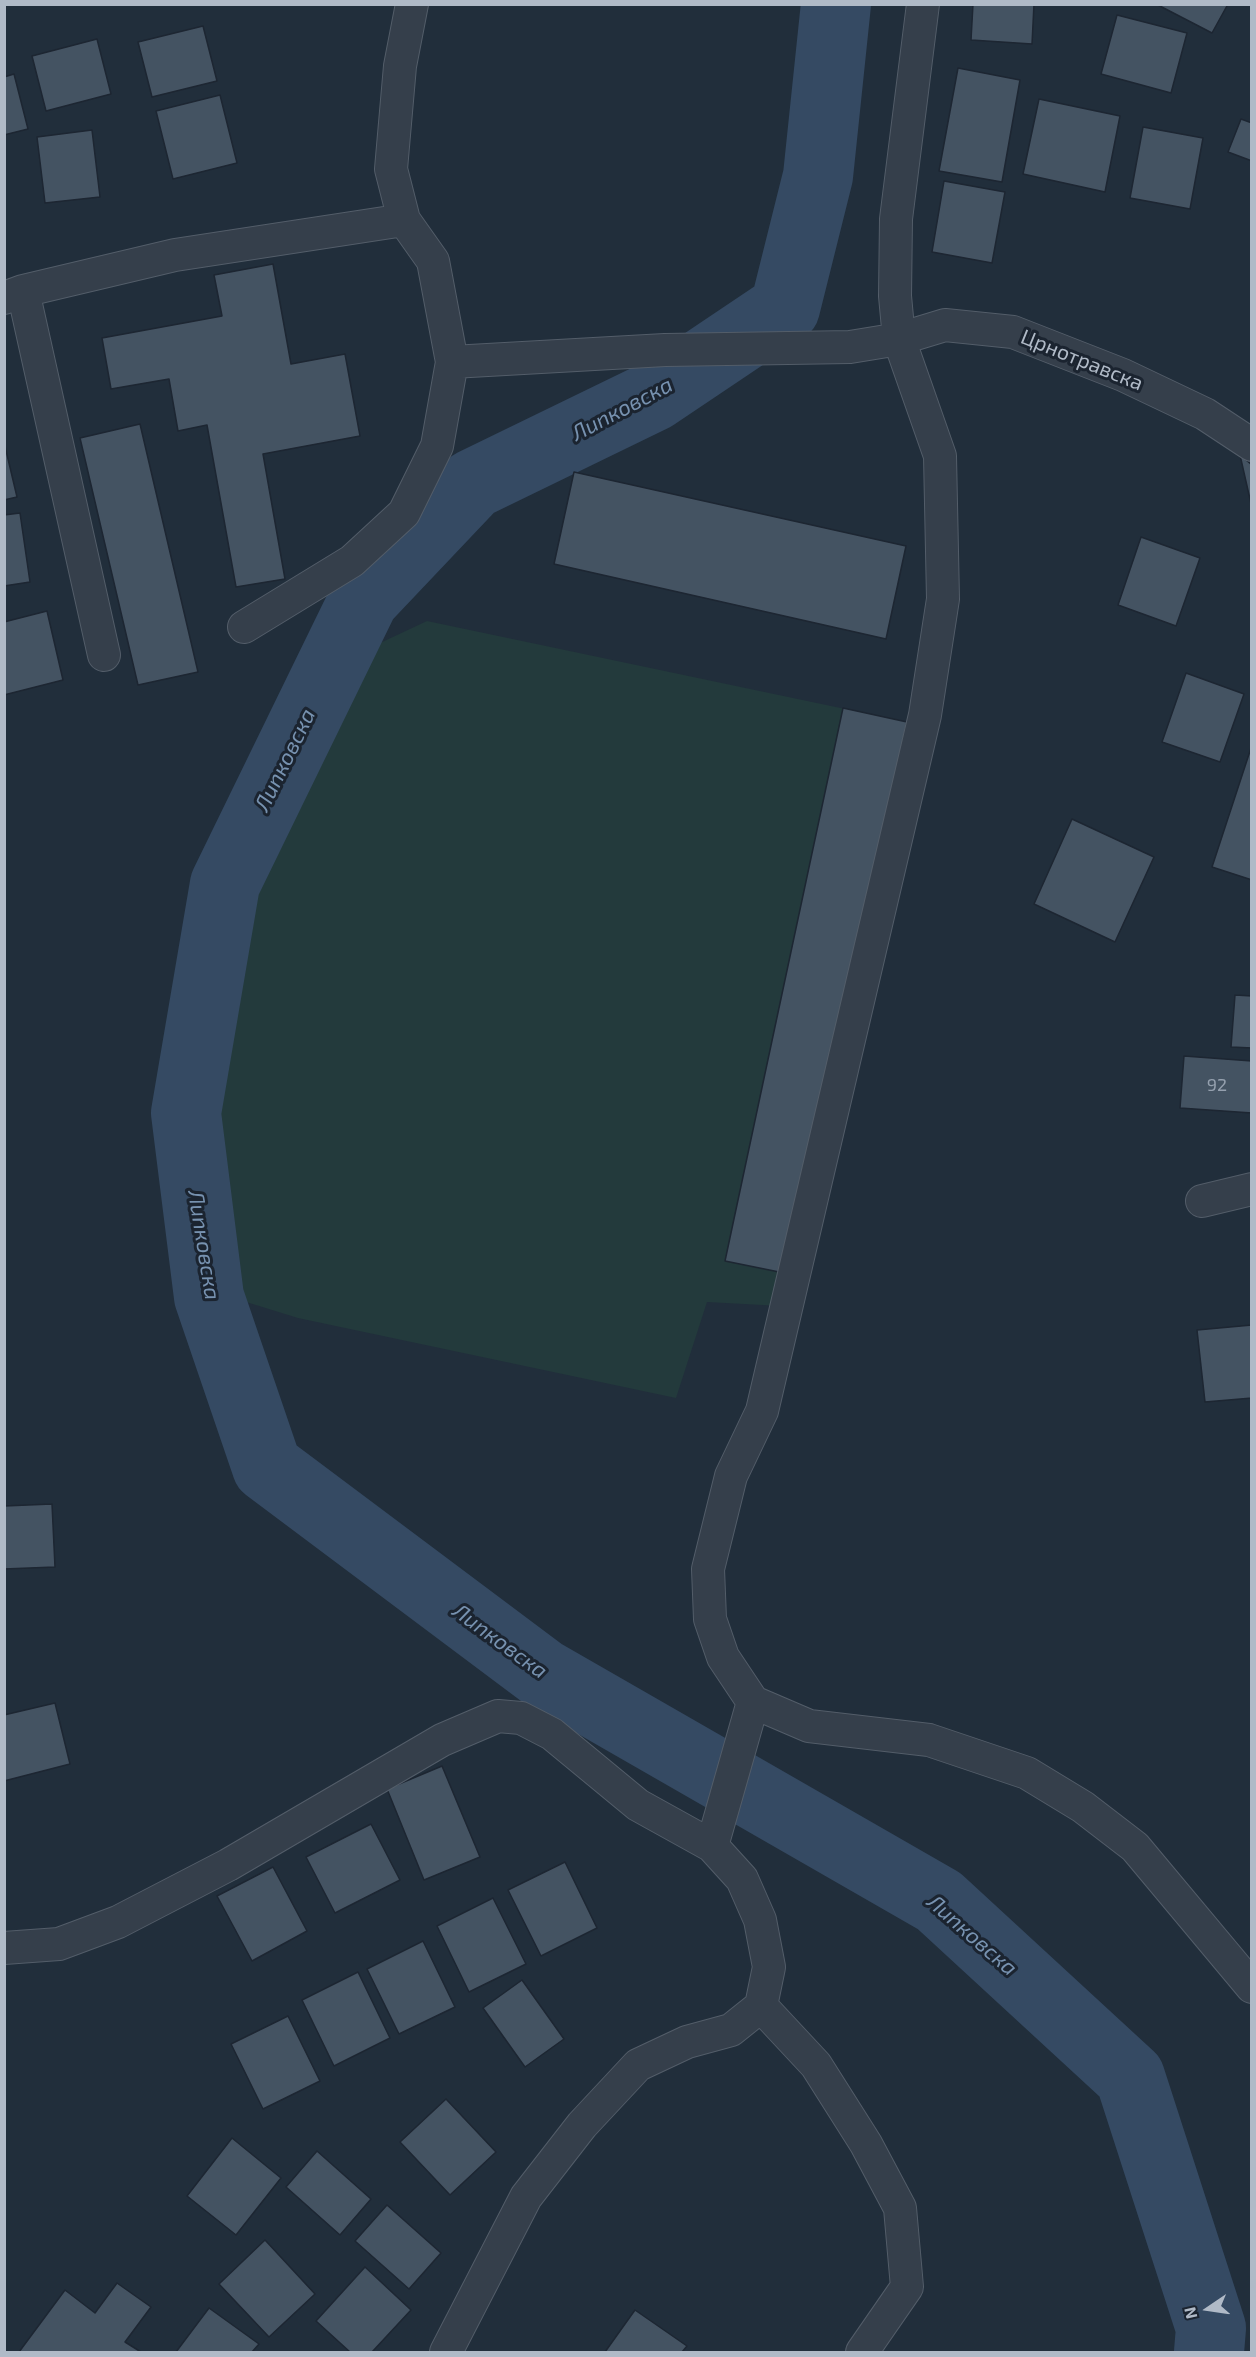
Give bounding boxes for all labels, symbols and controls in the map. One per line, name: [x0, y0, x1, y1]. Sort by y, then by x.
street label: Црнотравска: [1017, 324, 1147, 396]
water label: Липковска: [567, 371, 677, 447]
water label: Липковска: [249, 704, 321, 816]
house number: 92: [1207, 1074, 1227, 1096]
water label: Липковска: [182, 1188, 226, 1302]
water label: Липковска: [447, 1598, 553, 1684]
water label: Липковска: [922, 1889, 1022, 1981]
north arrow: [1178, 2279, 1238, 2339]
text: N: [1179, 2305, 1201, 2321]

